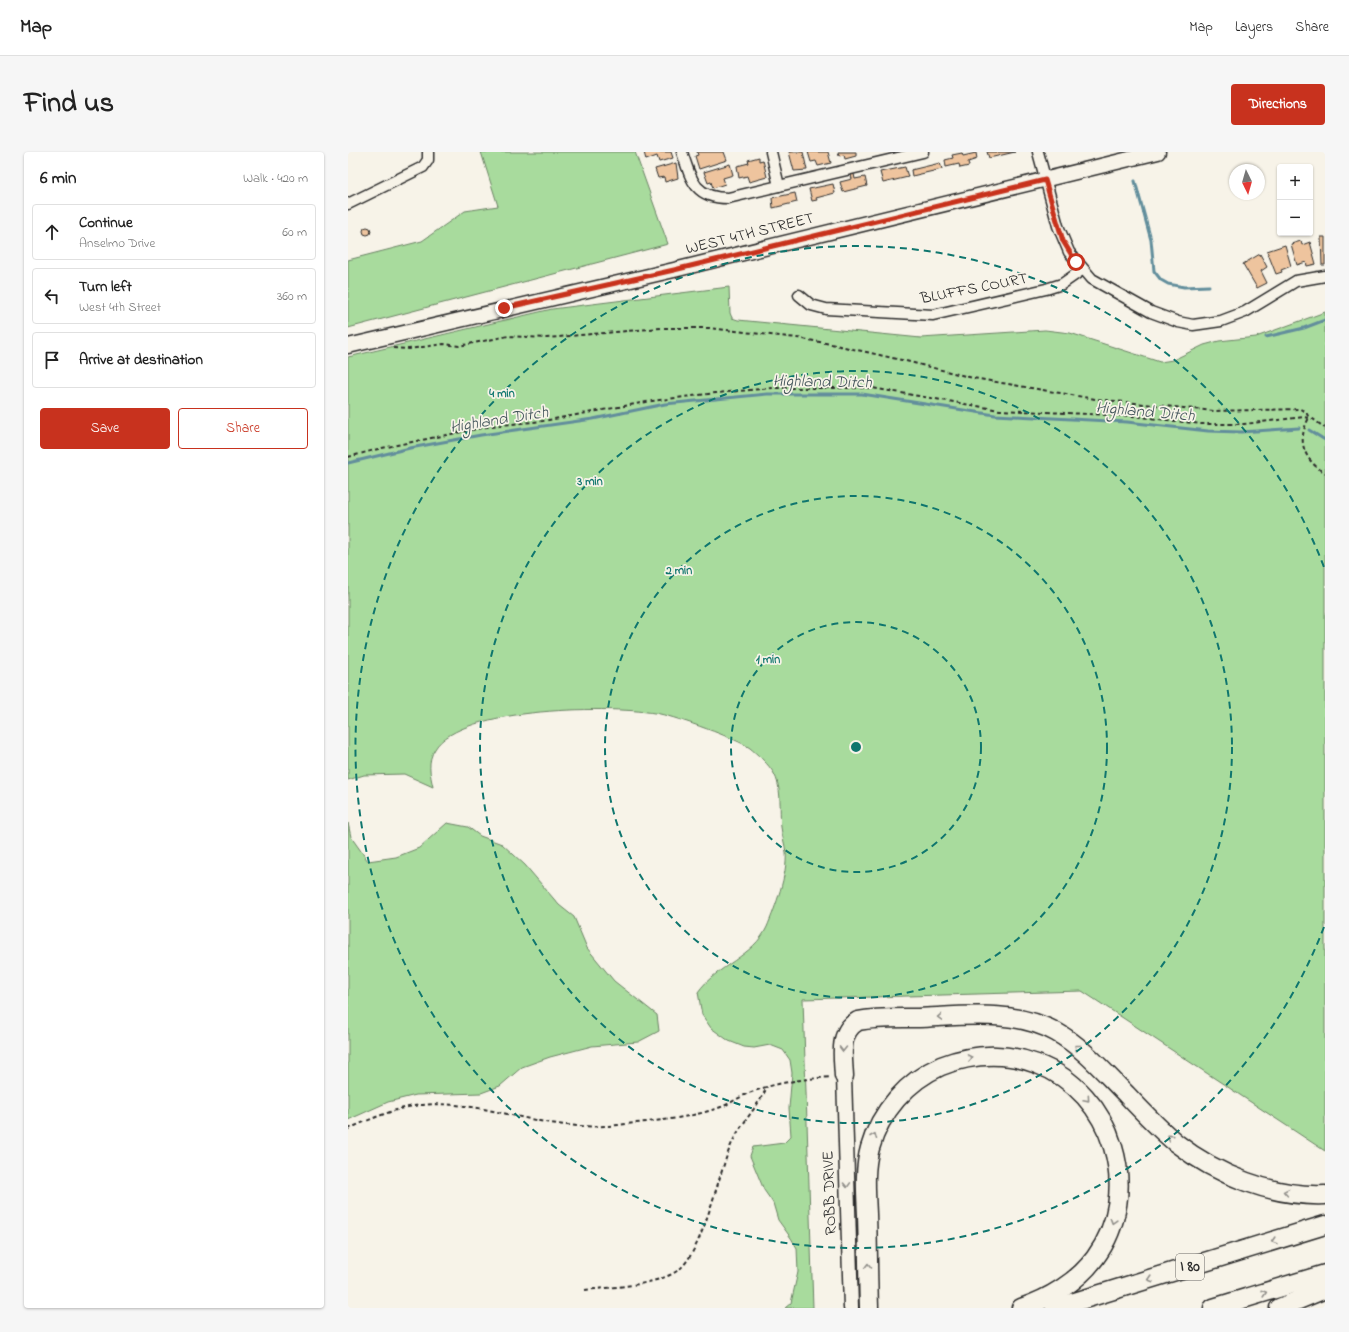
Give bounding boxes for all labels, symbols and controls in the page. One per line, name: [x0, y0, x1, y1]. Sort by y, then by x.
text: Map: [20, 14, 52, 41]
text: Map: [1189, 17, 1213, 38]
text: Layers: [1235, 17, 1273, 38]
text: Share: [1295, 17, 1329, 38]
text: Find us: [24, 84, 114, 125]
button: Directions: [1231, 84, 1325, 125]
north arrow: [1229, 164, 1265, 200]
map controls: [1277, 164, 1313, 236]
button: +: [1277, 164, 1313, 200]
text: 6 min: [40, 166, 76, 191]
text: Walk · 420 m: [243, 169, 308, 188]
button: −: [1277, 200, 1313, 236]
street label: WEST 4TH STREET: [683, 206, 817, 262]
text: Continue: [79, 212, 133, 234]
icon: ahead: [41, 221, 63, 243]
text: 60 m: [282, 223, 307, 242]
text: Anselmo Drive: [79, 234, 155, 253]
route start: [1067, 253, 1085, 271]
street label: BLUFFS COURT: [917, 267, 1030, 311]
text: Turn left: [79, 276, 132, 298]
icon: left: [41, 285, 63, 307]
text: 360 m: [277, 287, 307, 306]
text: West 4th Street: [79, 298, 161, 317]
route end: [495, 299, 513, 317]
icon: arrive: [41, 349, 63, 371]
text: Arrive at destination: [79, 349, 203, 371]
water label: Highland Ditch: [772, 369, 873, 396]
text: 4 min: [488, 385, 515, 403]
water label: Highland Ditch: [1094, 395, 1196, 430]
water label: Highland Ditch: [448, 400, 551, 441]
button: Save: [40, 408, 170, 449]
button: Share: [178, 408, 308, 449]
text: 3 min: [576, 473, 603, 491]
text: 2 min: [665, 562, 692, 580]
text: 1 min: [756, 651, 780, 669]
centre of rings: [849, 740, 863, 754]
one-way arrow: [937, 1013, 943, 1021]
one-way arrow: [1075, 1044, 1082, 1051]
one-way arrow: [839, 1046, 848, 1052]
one-way arrow: [967, 1054, 974, 1063]
one-way arrow: [1083, 1094, 1090, 1102]
one-way arrow: [869, 1133, 877, 1141]
one-way arrow: [1167, 1135, 1175, 1142]
street label: ROBB DRIVE: [817, 1150, 843, 1236]
one-way arrow: [843, 1182, 851, 1188]
one-way arrow: [1283, 1188, 1289, 1197]
one-way arrow: [1109, 1217, 1118, 1224]
one-way arrow: [1271, 1236, 1278, 1245]
road number: I 80: [1176, 1254, 1204, 1280]
one-way arrow: [864, 1263, 872, 1269]
one-way arrow: [1147, 1274, 1154, 1283]
one-way arrow: [1260, 1289, 1267, 1298]

